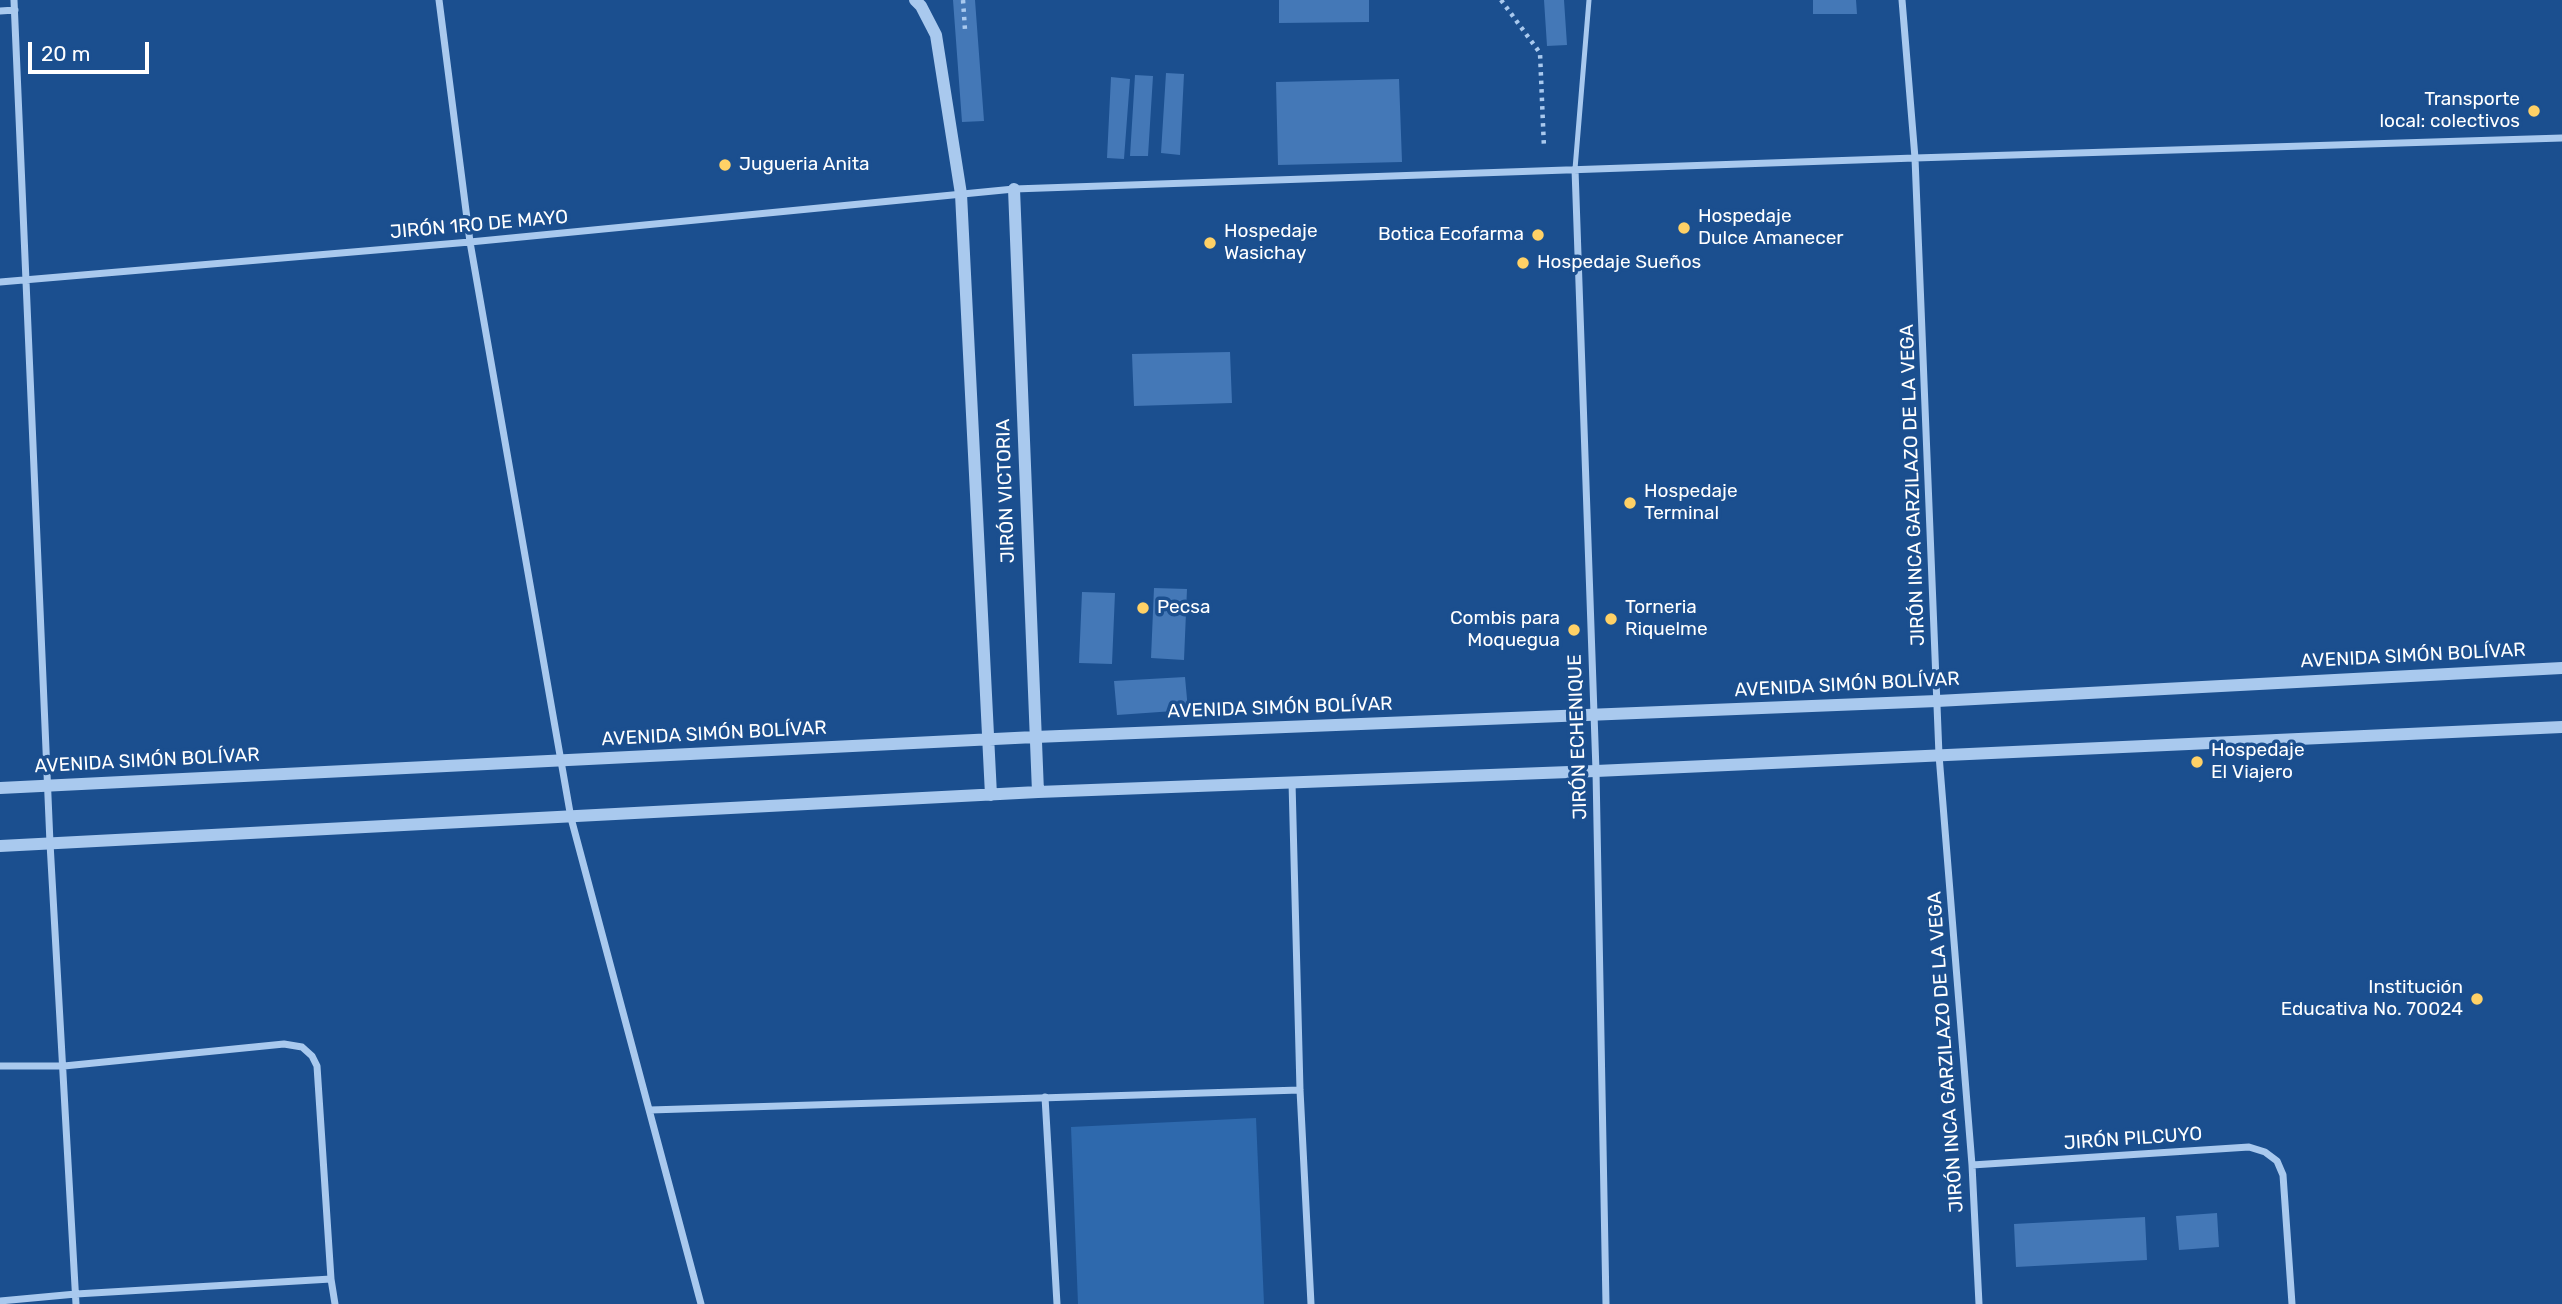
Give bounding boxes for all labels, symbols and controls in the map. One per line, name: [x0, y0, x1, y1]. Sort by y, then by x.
scale bar: [32, 28, 152, 72]
text: 20 m: [41, 41, 90, 66]
place label: Transporte local: colectivos: [2379, 89, 2520, 133]
marker: Transporte local: colectivos: [2526, 103, 2542, 119]
place label: Jugueria Anita: [739, 154, 870, 176]
marker: Jugueria Anita: [717, 157, 733, 173]
street label: JIRÓN 1RO DE MAYO: [389, 206, 569, 244]
place label: Hospedaje Dulce Amanecer: [1698, 206, 1844, 250]
marker: Hospedaje Dulce Amanecer: [1676, 220, 1692, 236]
place label: Hospedaje Wasichay: [1224, 221, 1318, 265]
place label: Botica Ecofarma: [1378, 224, 1524, 246]
marker: Botica Ecofarma: [1530, 227, 1546, 243]
marker: Hospedaje Wasichay: [1202, 235, 1218, 251]
place label: Hospedaje Sueños: [1537, 252, 1701, 274]
marker: Hospedaje Sueños: [1515, 255, 1531, 271]
street label: JIRÓN INCA GARZILAZO DE LA VEGA: [1896, 324, 1930, 646]
street label: JIRÓN VICTORIA: [992, 418, 1020, 564]
place label: Hospedaje Terminal: [1644, 481, 1738, 525]
marker: Hospedaje Terminal: [1622, 495, 1638, 511]
place label: Pecsa: [1157, 597, 1210, 619]
place label: Torneria Riquelme: [1625, 597, 1708, 641]
marker: Pecsa: [1135, 600, 1151, 616]
place label: Combis para Moquegua: [1450, 608, 1560, 652]
marker: Torneria Riquelme: [1603, 611, 1619, 627]
marker: Combis para Moquegua: [1566, 622, 1582, 638]
street label: AVENIDA SIMÓN BOLÍVAR: [2300, 639, 2526, 673]
street label: JIRÓN ECHENIQUE: [1564, 654, 1592, 820]
street label: AVENIDA SIMÓN BOLÍVAR: [1734, 668, 1960, 702]
street label: AVENIDA SIMÓN BOLÍVAR: [1167, 693, 1393, 723]
street label: AVENIDA SIMÓN BOLÍVAR: [601, 717, 827, 751]
place label: Hospedaje El Viajero: [2211, 740, 2305, 784]
street label: AVENIDA SIMÓN BOLÍVAR: [34, 744, 260, 778]
marker: Hospedaje El Viajero: [2189, 754, 2205, 770]
street label: JIRÓN INCA GARZILAZO DE LA VEGA: [1923, 891, 1969, 1213]
place label: Institución Educativa No. 70024: [2281, 977, 2463, 1021]
marker: Institución Educativa No. 70024: [2469, 991, 2485, 1007]
street label: JIRÓN PILCUYO: [2063, 1123, 2203, 1155]

